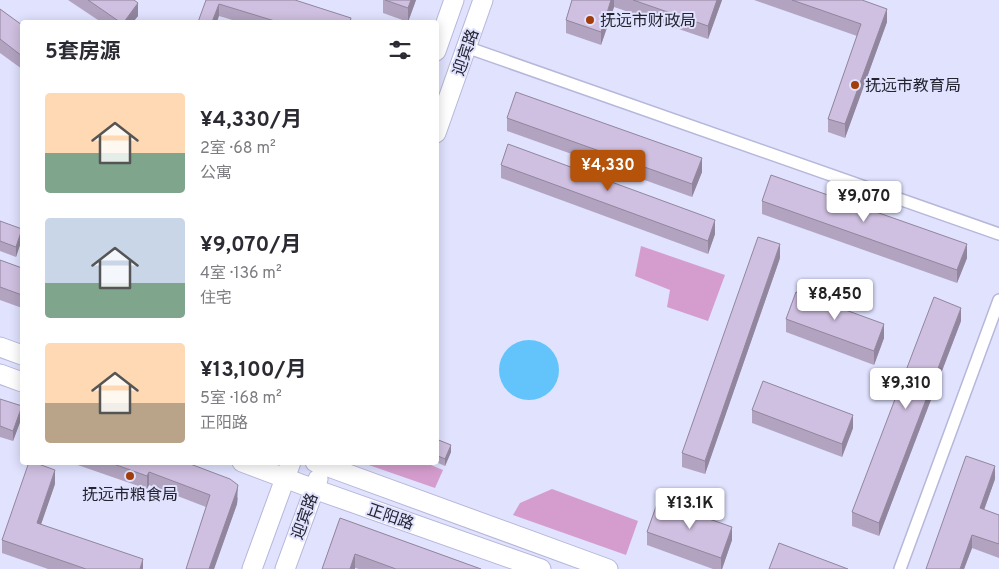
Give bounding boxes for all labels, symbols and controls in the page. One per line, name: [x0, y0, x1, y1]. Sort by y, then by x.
place label: 抚远市财政局: [600, 12, 696, 32]
marker: 抚远市财政局: [584, 14, 596, 26]
street label: 迎宾路: [450, 27, 484, 79]
icon: filters: [386, 36, 414, 64]
text: 5套房源: [45, 39, 121, 66]
place label: 抚远市教育局: [865, 77, 961, 97]
marker: 抚远市教育局: [849, 79, 861, 91]
text: ¥4,330/月: [200, 107, 302, 134]
icon: home: [85, 113, 145, 173]
text: 2室 · 68 m²: [200, 139, 276, 159]
pin: ¥4,330: [567, 150, 649, 192]
text: ¥4,330: [581, 156, 635, 176]
text: 公寓: [200, 164, 232, 184]
pin: ¥9,070: [823, 180, 905, 223]
text: ¥9,070: [838, 187, 890, 207]
text: ¥9,070/月: [200, 232, 301, 259]
icon: home: [85, 238, 145, 298]
text: 4室 · 136 m²: [200, 264, 282, 284]
pin: ¥8,450: [794, 278, 876, 321]
text: ¥8,450: [808, 285, 862, 305]
text: 住宅: [200, 289, 232, 309]
text: ¥13,100/月: [200, 357, 307, 384]
icon: home: [85, 363, 145, 423]
pin: ¥9,310: [865, 368, 947, 410]
text: ¥9,310: [881, 374, 931, 394]
text: 5室 · 168 m²: [200, 389, 282, 409]
text: 正阳路: [200, 414, 248, 434]
marker: 抚远市粮食局: [124, 470, 136, 482]
place label: 抚远市粮食局: [82, 486, 178, 506]
pin: ¥13.1K: [649, 488, 731, 530]
street label: 迎宾路: [288, 491, 323, 543]
text: ¥13.1K: [667, 494, 713, 514]
street label: 正阳路: [364, 501, 416, 535]

